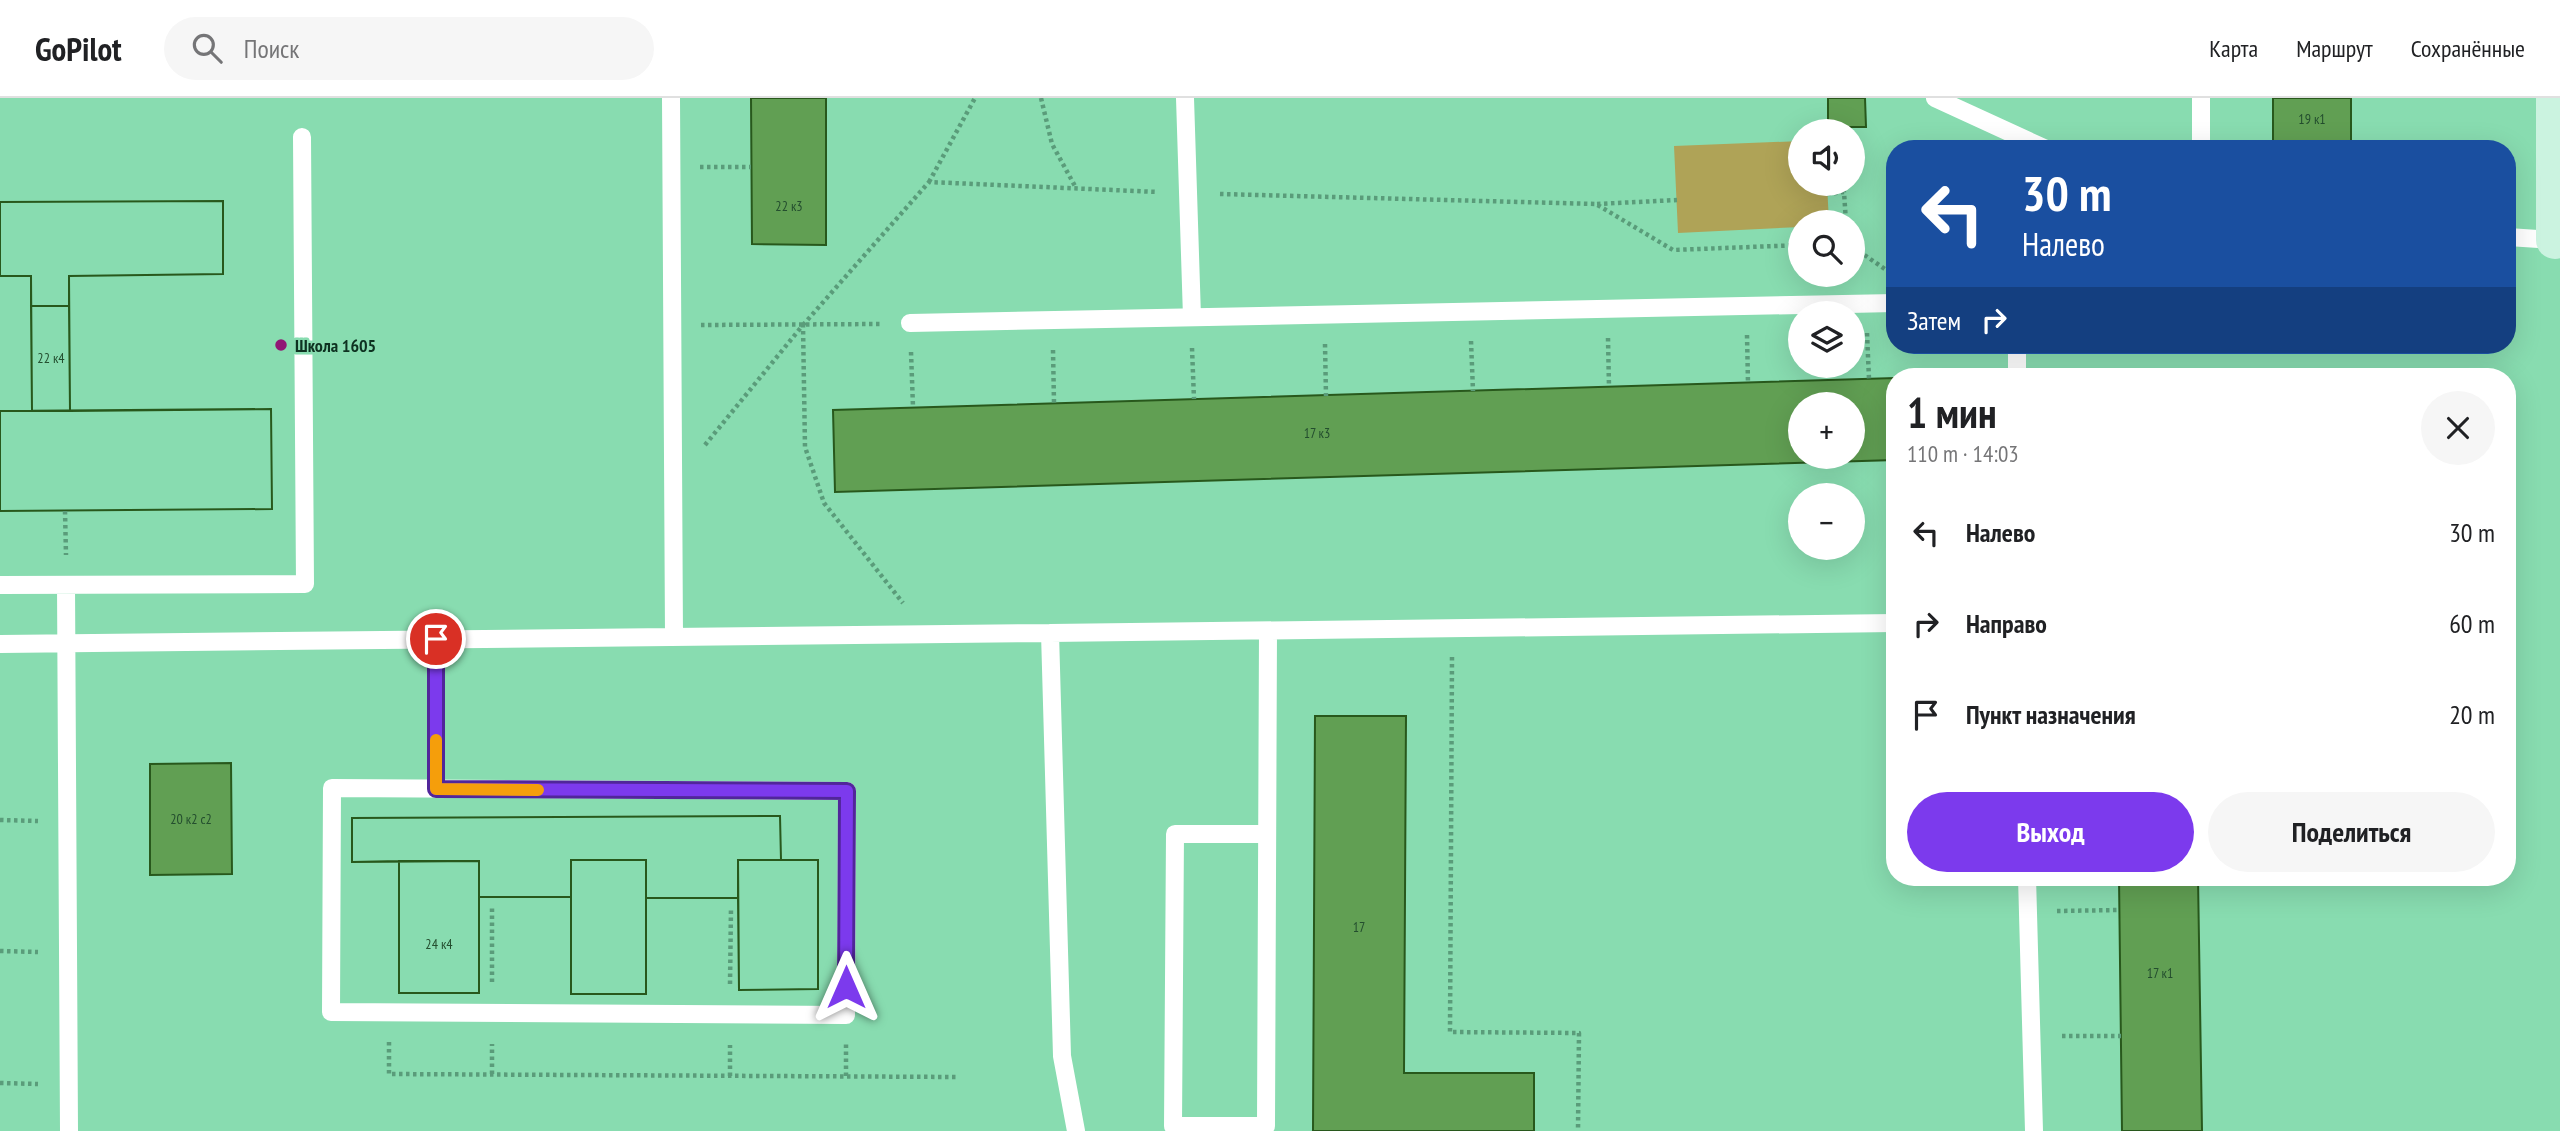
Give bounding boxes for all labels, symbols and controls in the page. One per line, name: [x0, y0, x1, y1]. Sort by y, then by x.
search box: [164, 17, 654, 80]
text: GoPilot: [35, 27, 122, 70]
icon: search: [188, 29, 226, 67]
text: Поиск: [244, 32, 299, 65]
text: Карта: [2209, 33, 2258, 64]
text: Маршрут: [2296, 33, 2373, 64]
text: Сохранённые: [2411, 33, 2525, 64]
house number: 19 к1: [2298, 110, 2326, 128]
map controls: [1788, 119, 1865, 560]
button: sound: [1788, 119, 1865, 196]
text: 30 m: [2022, 161, 2111, 225]
icon: left: [1907, 168, 1998, 259]
house number: 22 к3: [775, 197, 803, 215]
button: search: [1788, 210, 1865, 287]
text: Налево: [2022, 223, 2105, 265]
button: layers: [1788, 301, 1865, 378]
icon: right: [1975, 301, 2013, 339]
text: Затем: [1907, 304, 1961, 337]
place label: Школа 1605: [295, 334, 376, 357]
marker: Школа 1605: [273, 337, 289, 353]
house number: 22 к4: [37, 349, 65, 367]
text: 1 мин: [1907, 385, 1997, 440]
button: close: [2421, 391, 2495, 465]
button: +: [1788, 392, 1865, 469]
house number: 17 к3: [1304, 424, 1330, 442]
text: 110 m · 14:03: [1907, 439, 2019, 468]
button: −: [1788, 483, 1865, 560]
icon: left: [1907, 514, 1945, 552]
text: Налево: [1966, 516, 2035, 549]
text: 30 m: [2449, 516, 2495, 549]
icon: right: [1907, 605, 1945, 643]
text: Направо: [1966, 607, 2047, 640]
text: 60 m: [2449, 607, 2495, 640]
pin: [406, 609, 466, 669]
icon: arrive: [417, 620, 455, 658]
icon: arrive: [1907, 696, 1945, 734]
text: Пункт назначения: [1966, 698, 2136, 731]
text: 20 m: [2449, 698, 2495, 731]
button: Выход: [1907, 792, 2194, 872]
button: Поделиться: [2208, 792, 2495, 872]
house number: 20 к2 с2: [170, 810, 212, 828]
house number: 17: [1353, 918, 1365, 936]
house number: 24 к4: [425, 935, 453, 953]
position arrow: [809, 950, 883, 1024]
house number: 17 к1: [2147, 964, 2173, 982]

